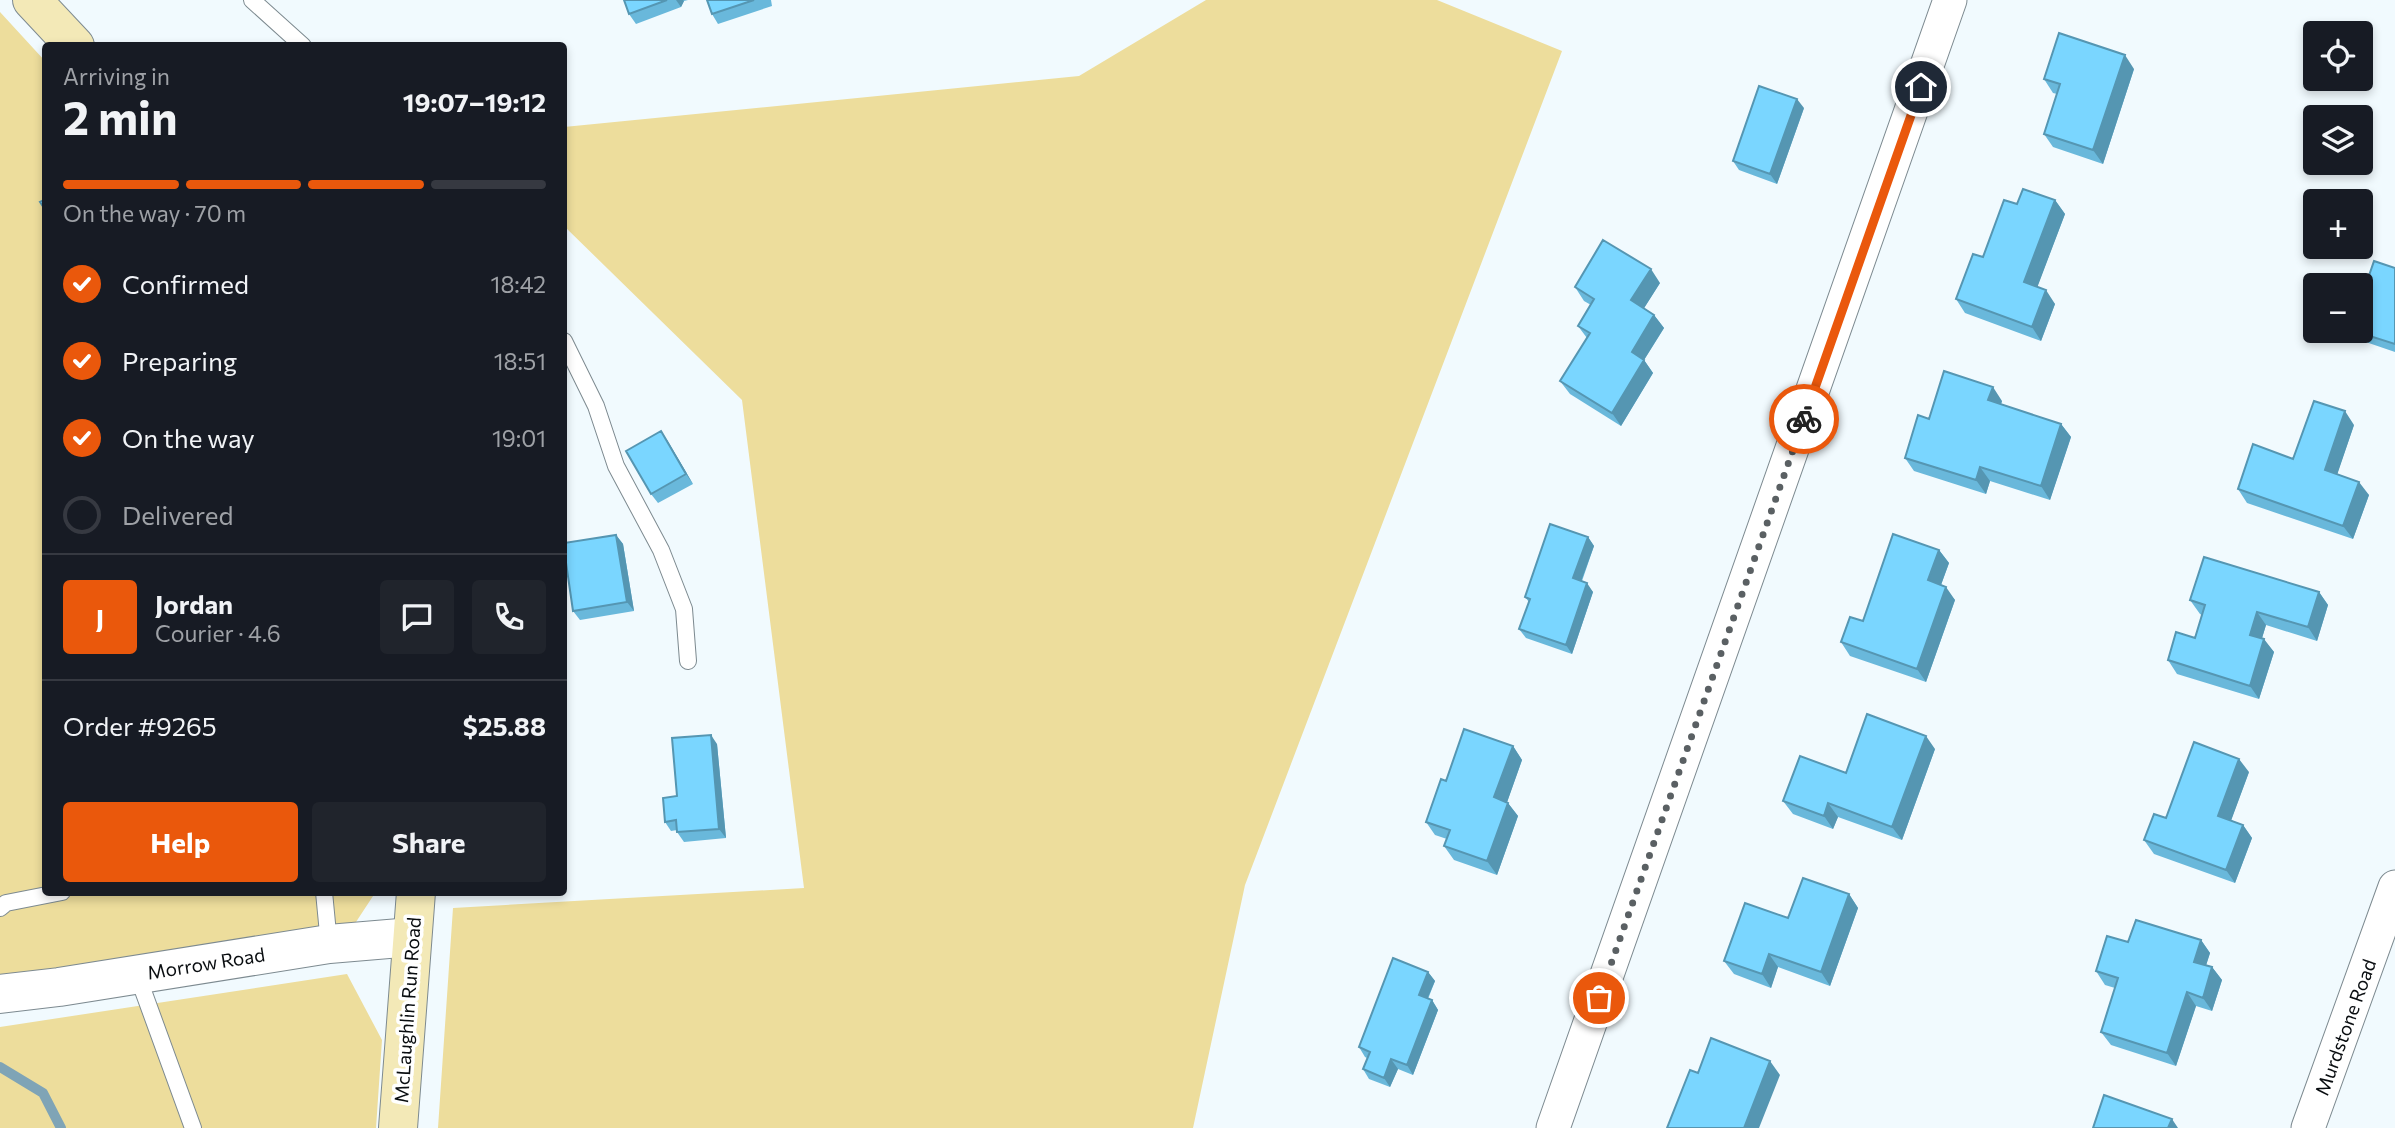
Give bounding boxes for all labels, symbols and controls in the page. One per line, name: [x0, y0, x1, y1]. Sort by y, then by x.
map controls: [2303, 21, 2373, 343]
button: locate: [2303, 21, 2373, 91]
pin: [1891, 57, 1951, 117]
text: Arriving in: [63, 62, 170, 90]
icon: home: [1902, 68, 1940, 106]
text: 19:07–19:12: [403, 86, 546, 117]
text: 2 min: [63, 88, 178, 144]
button: layers: [2303, 105, 2373, 175]
button: +: [2303, 189, 2373, 259]
text: On the way · 70 m: [63, 199, 246, 227]
icon: check: [63, 265, 101, 303]
text: Confirmed: [122, 268, 249, 299]
text: 18:42: [491, 270, 546, 298]
button: −: [2303, 273, 2373, 343]
icon: check: [63, 342, 101, 380]
text: Preparing: [122, 345, 237, 376]
text: 18:51: [494, 347, 546, 375]
courier: [1769, 384, 1839, 454]
icon: bike: [1785, 400, 1823, 438]
icon: check: [63, 419, 101, 457]
text: On the way: [122, 422, 255, 453]
text: 19:01: [492, 424, 546, 452]
text: Delivered: [122, 499, 233, 530]
button: chat: [380, 580, 454, 654]
button: phone: [472, 580, 546, 654]
text: Jordan: [155, 588, 233, 619]
text: J: [96, 602, 104, 633]
text: Courier · 4.6: [155, 619, 281, 647]
text: Order #9265: [63, 710, 217, 741]
text: $25.88: [463, 710, 546, 741]
button: Help: [63, 802, 298, 882]
button: Share: [312, 802, 546, 882]
street label: McLaughlin Run Road: [389, 916, 425, 1104]
street label: Morrow Road: [146, 942, 266, 984]
street label: Murdstone Road: [2310, 956, 2380, 1098]
pin: [1569, 968, 1629, 1028]
icon: bag: [1580, 979, 1618, 1017]

